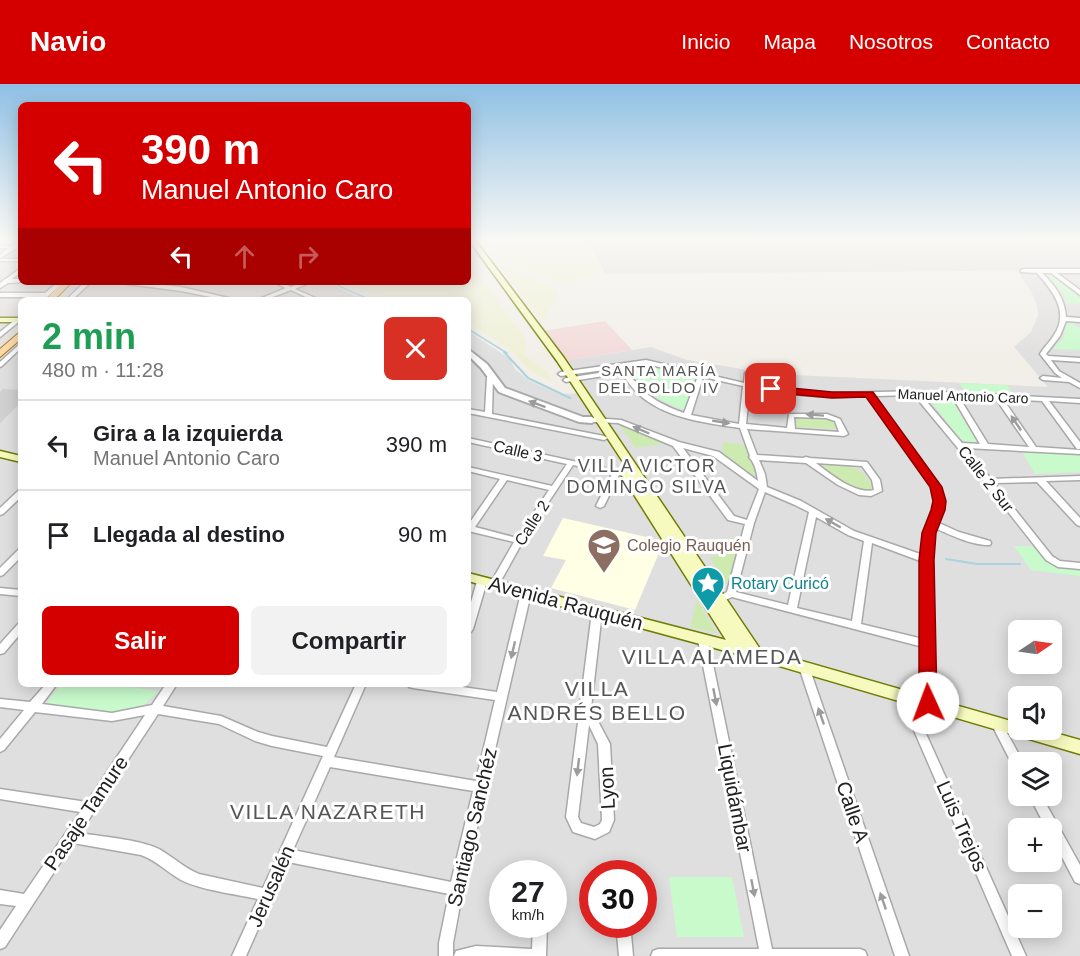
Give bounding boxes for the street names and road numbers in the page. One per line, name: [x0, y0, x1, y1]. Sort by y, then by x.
street label: Manuel Antonio Caro: [897, 386, 1029, 406]
street label: Calle 3: [492, 437, 544, 465]
street label: Calle 2 Sur: [955, 443, 1017, 516]
street label: Calle 2: [511, 497, 553, 549]
street label: Avenida Rauquén: [487, 572, 645, 634]
street label: Liquidámbar: [714, 742, 756, 854]
street label: Santiago Sanchéz: [443, 745, 501, 909]
street label: Pasaje Tamure: [40, 752, 132, 874]
street label: Lyon: [595, 766, 619, 810]
street label: Luis Trejos: [932, 777, 992, 875]
street label: Calle A: [832, 778, 874, 846]
street label: Jerusalén: [243, 842, 299, 930]

